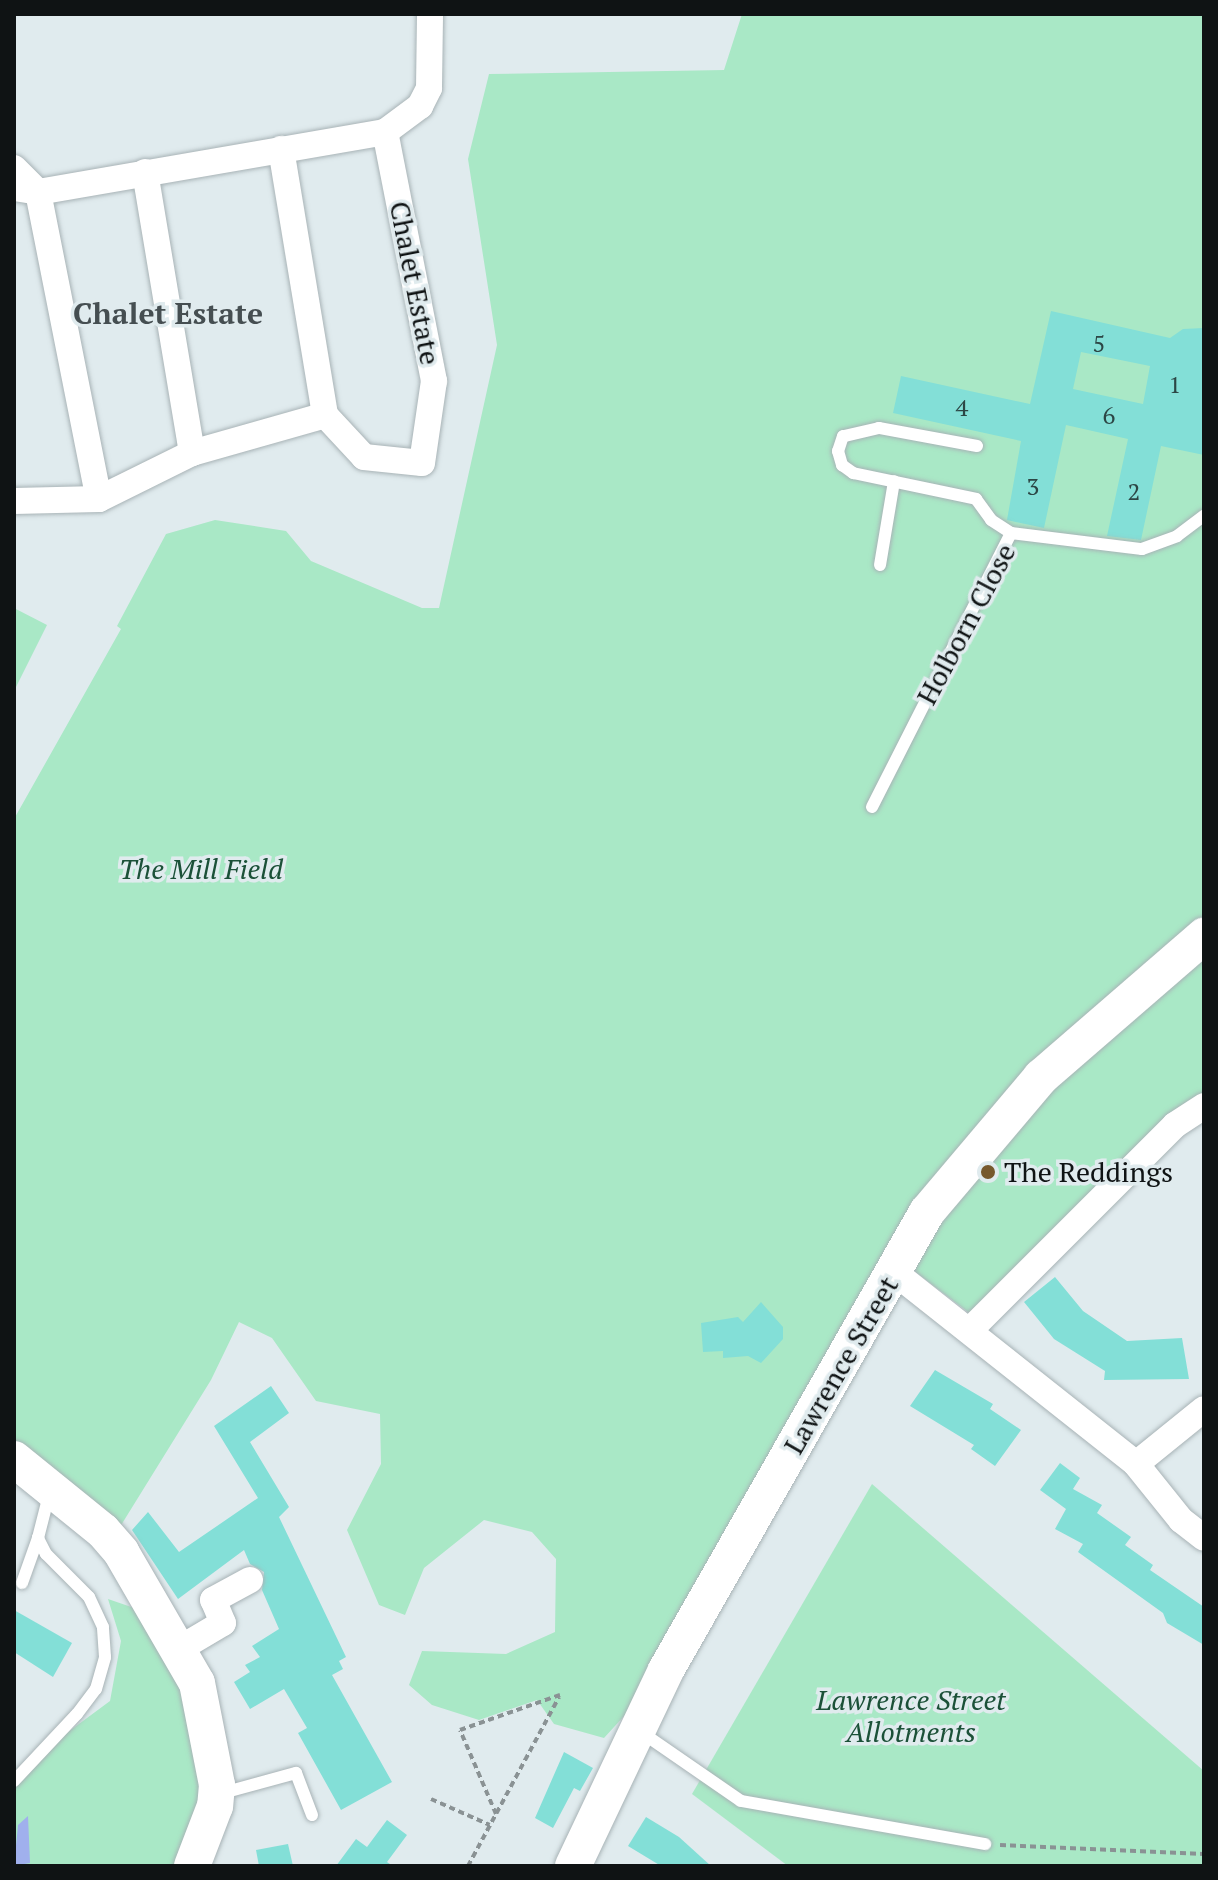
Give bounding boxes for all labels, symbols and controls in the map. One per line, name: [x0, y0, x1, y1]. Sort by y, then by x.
street label: Chalet Estate: [383, 198, 447, 368]
district label: Chalet Estate: [73, 295, 263, 331]
house number: 5: [1093, 330, 1105, 358]
house number: 1: [1169, 371, 1181, 399]
house number: 4: [956, 394, 968, 422]
house number: 6: [1103, 402, 1115, 430]
house number: 3: [1027, 473, 1039, 501]
house number: 2: [1128, 478, 1140, 506]
street label: Holborn Close: [910, 538, 1022, 710]
park label: The Mill Field: [119, 852, 283, 886]
place label: The Reddings: [1004, 1155, 1173, 1189]
marker: The Reddings: [979, 1163, 997, 1181]
street label: Lawrence Street: [777, 1270, 905, 1460]
park label: Lawrence Street Allotments: [816, 1683, 1006, 1749]

